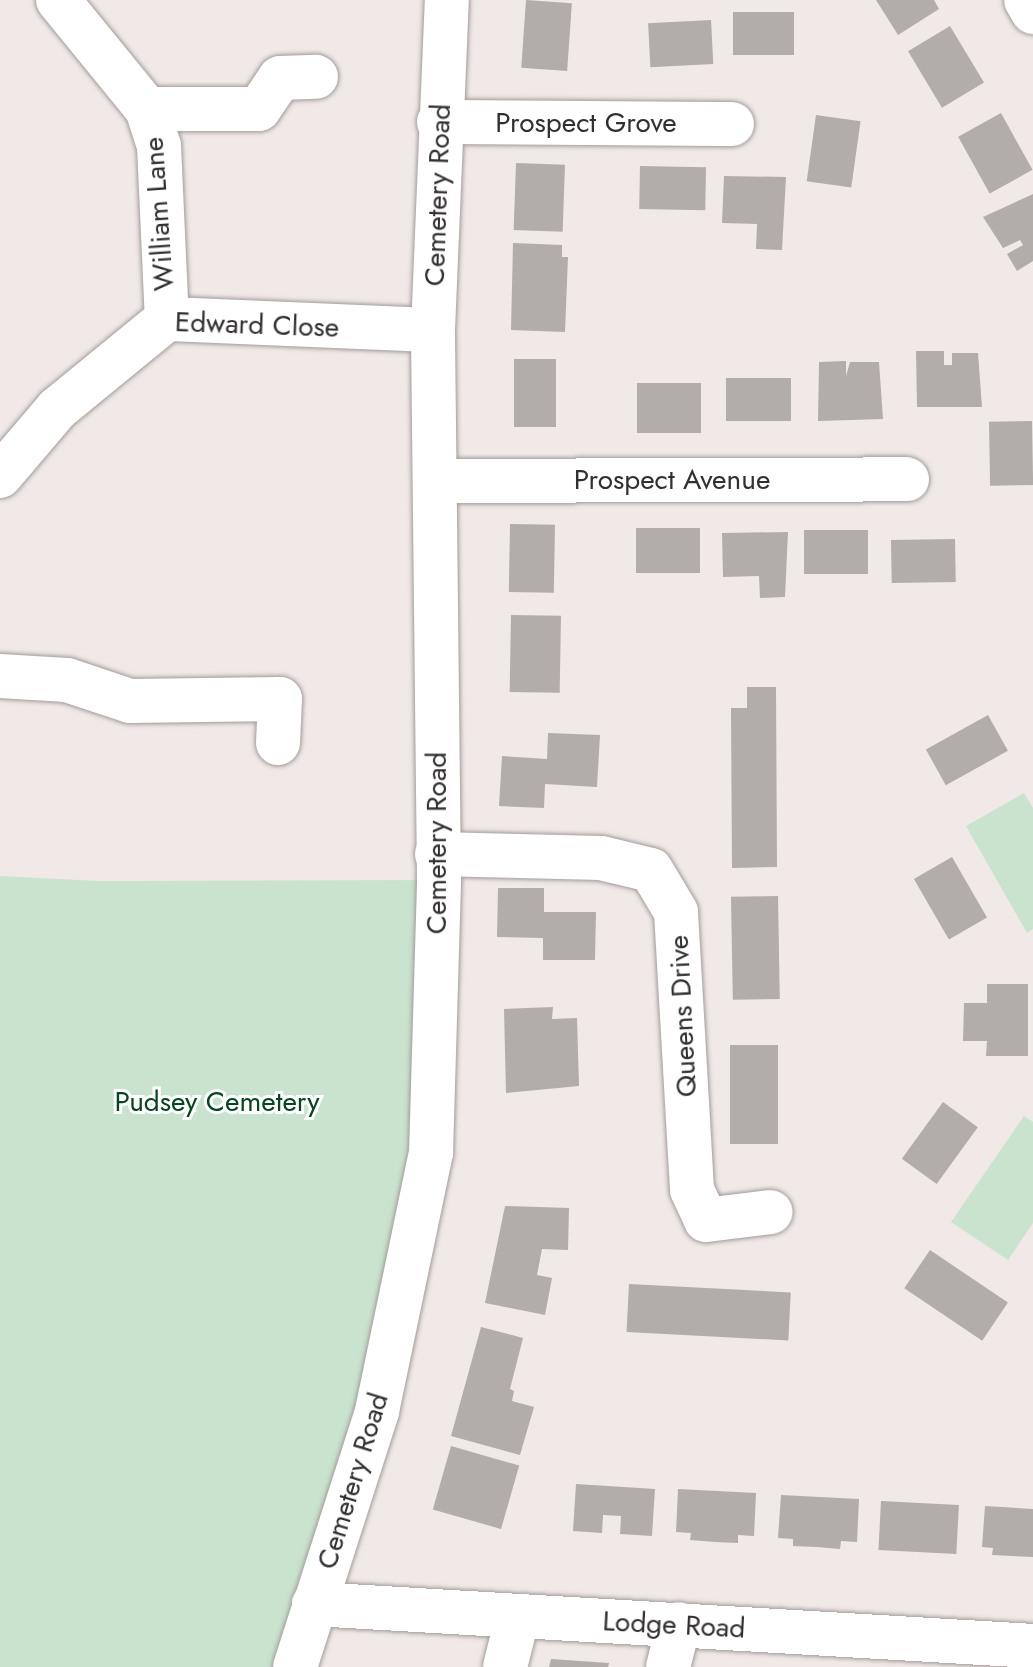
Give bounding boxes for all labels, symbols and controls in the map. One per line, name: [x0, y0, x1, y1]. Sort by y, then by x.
street label: Cemetery Road: [418, 103, 458, 287]
street label: Prospect Grove: [495, 106, 677, 140]
street label: William Lane: [137, 136, 181, 292]
street label: Edward Close: [174, 305, 340, 345]
street label: Prospect Avenue: [574, 463, 770, 497]
street label: Cemetery Road: [420, 752, 454, 934]
street label: Queens Drive: [662, 934, 704, 1098]
park label: Pudsey Cemetery: [114, 1085, 320, 1119]
street label: Cemetery Road: [310, 1389, 396, 1573]
street label: Lodge Road: [602, 1604, 746, 1646]

